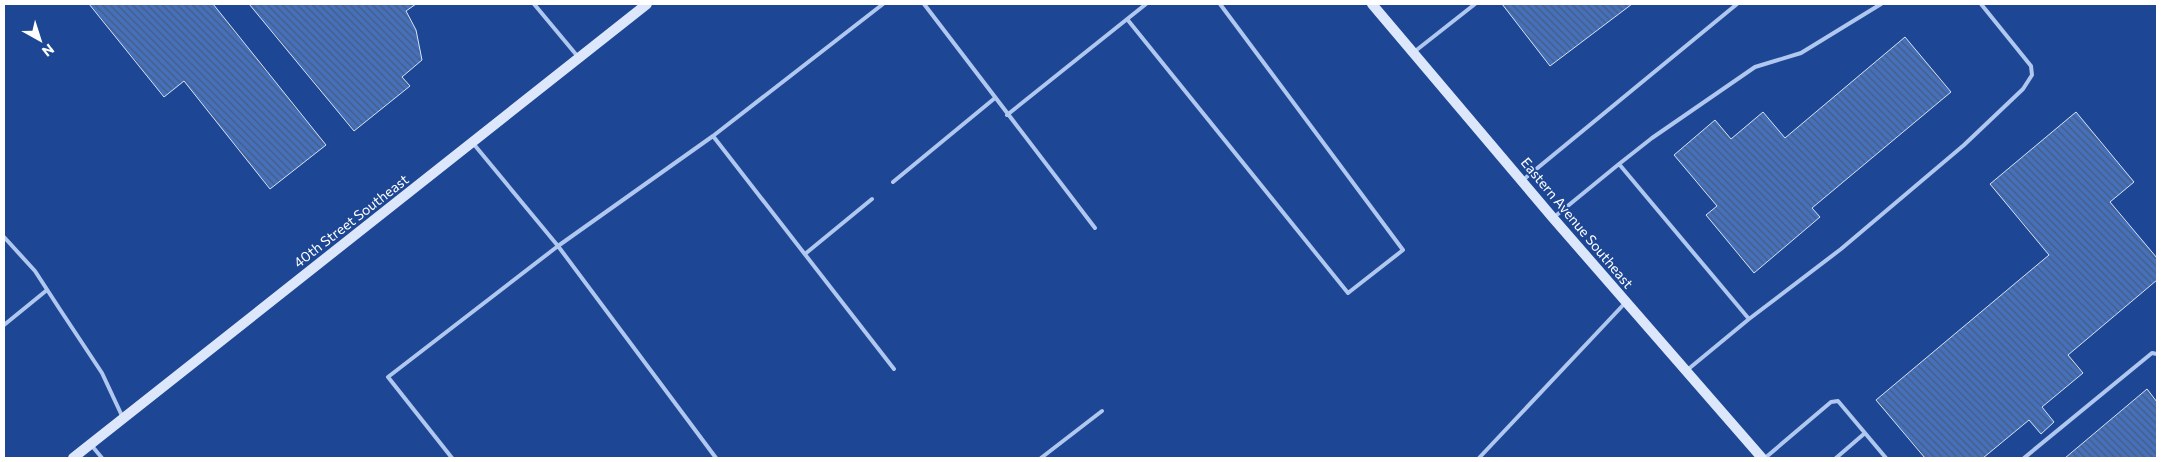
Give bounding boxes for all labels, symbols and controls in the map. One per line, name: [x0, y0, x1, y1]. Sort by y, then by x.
north arrow: [15, 15, 65, 65]
text: N: [39, 41, 58, 60]
street label: Eastern Avenue Southeast: [1518, 154, 1637, 292]
street label: 40th Street Southeast: [290, 170, 412, 271]

